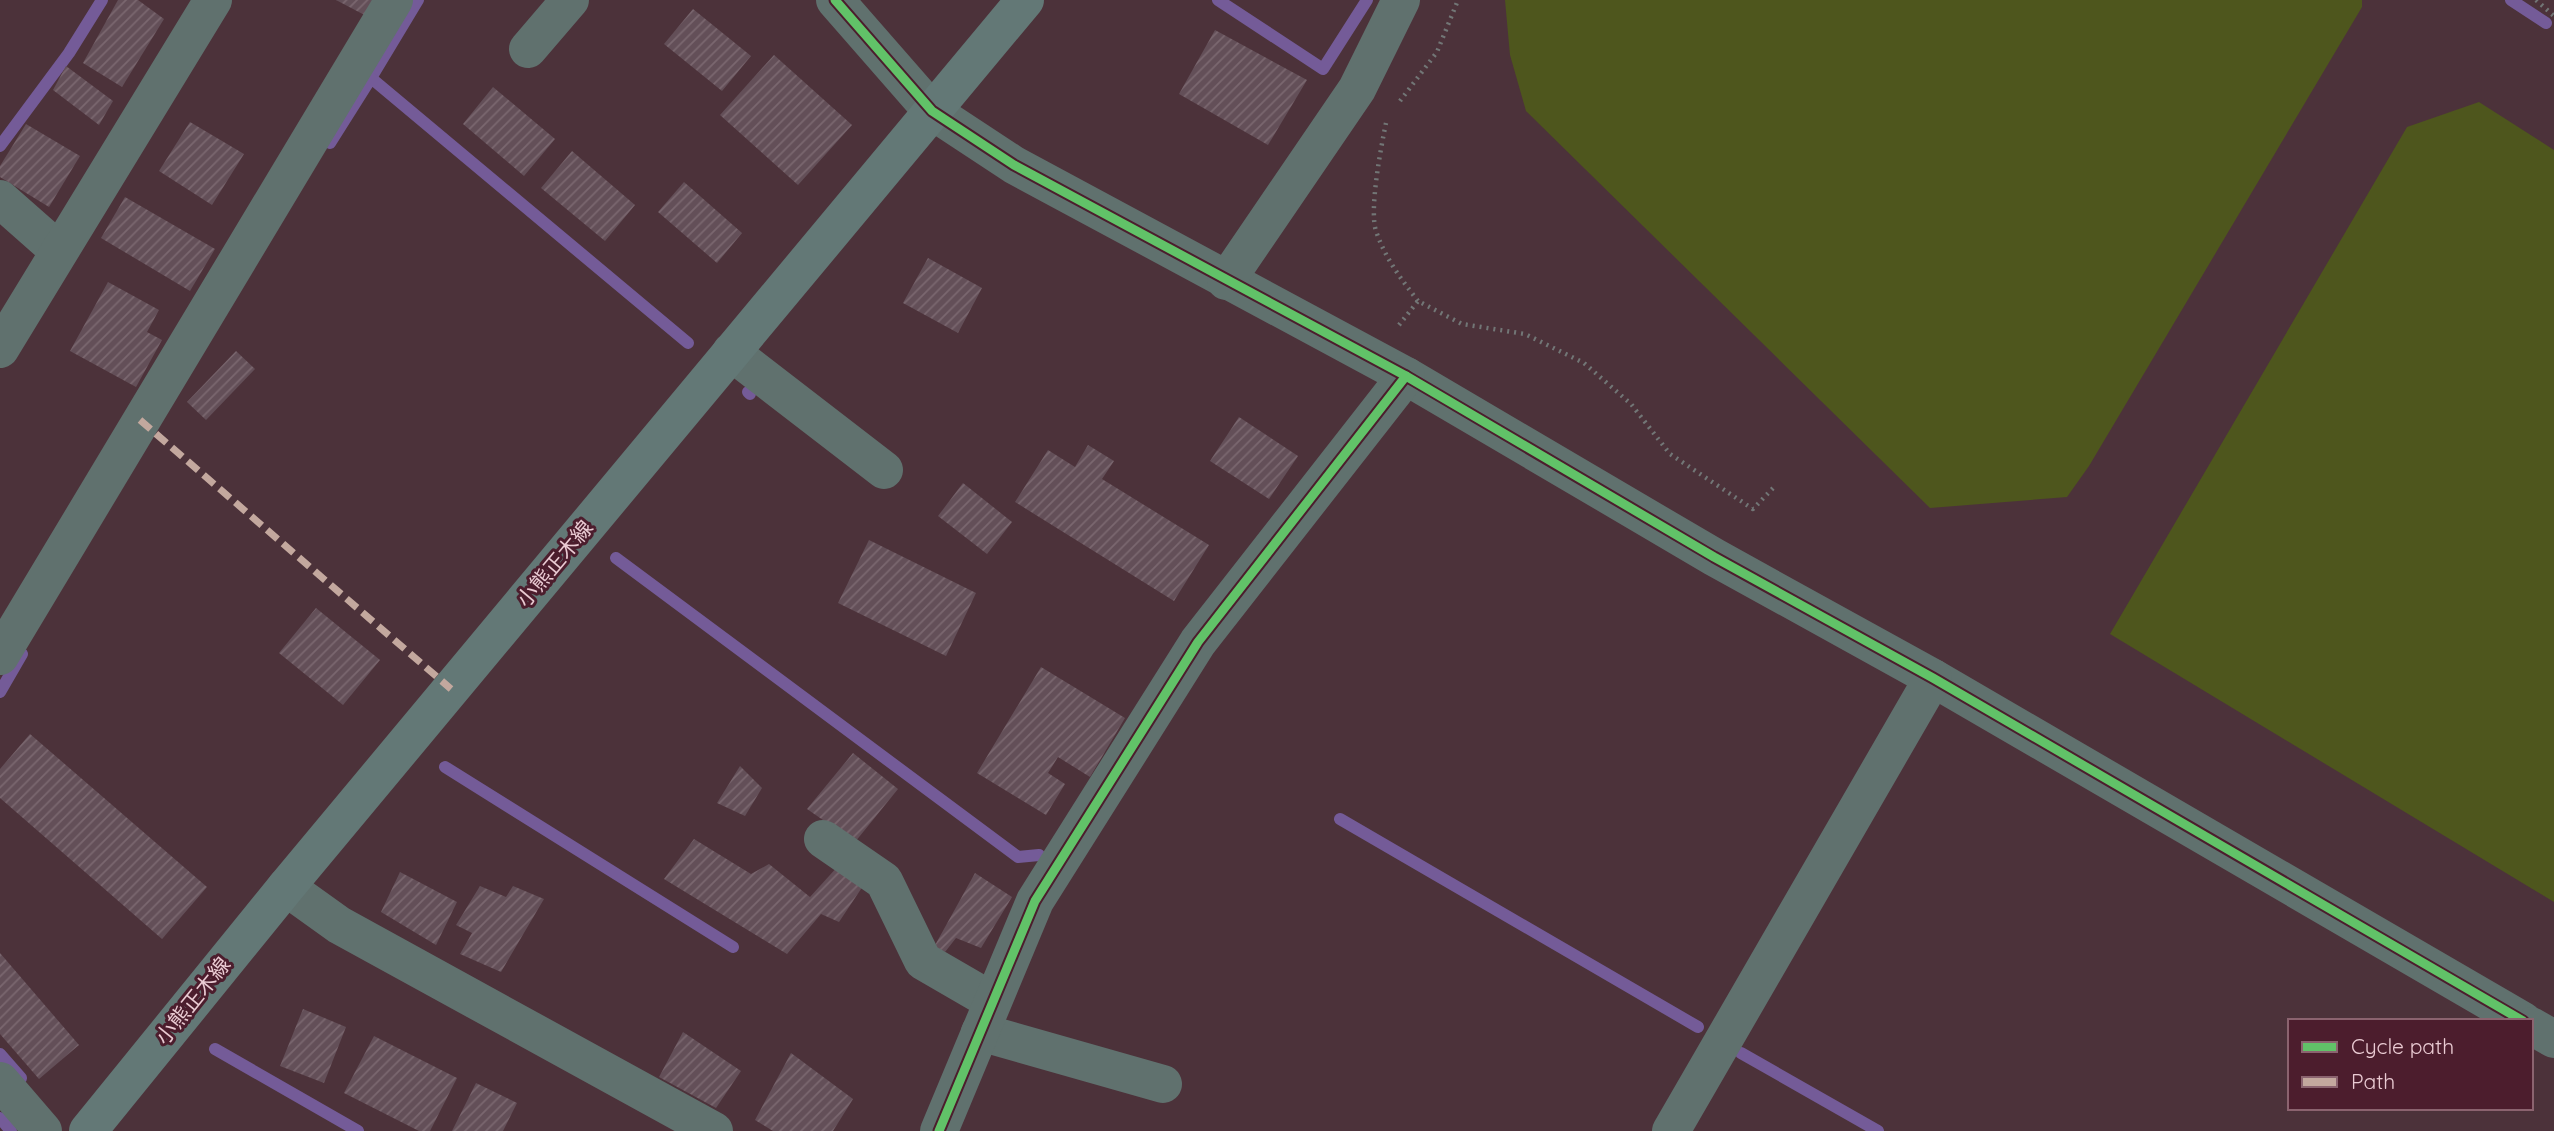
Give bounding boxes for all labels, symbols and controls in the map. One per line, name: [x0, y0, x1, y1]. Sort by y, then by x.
street label: 小熊正木線: [511, 515, 598, 612]
street label: 小熊正木線: [149, 951, 235, 1049]
legend: [2288, 1019, 2533, 1110]
text: Cycle path: [2351, 1033, 2454, 1059]
text: Path: [2351, 1068, 2395, 1094]

